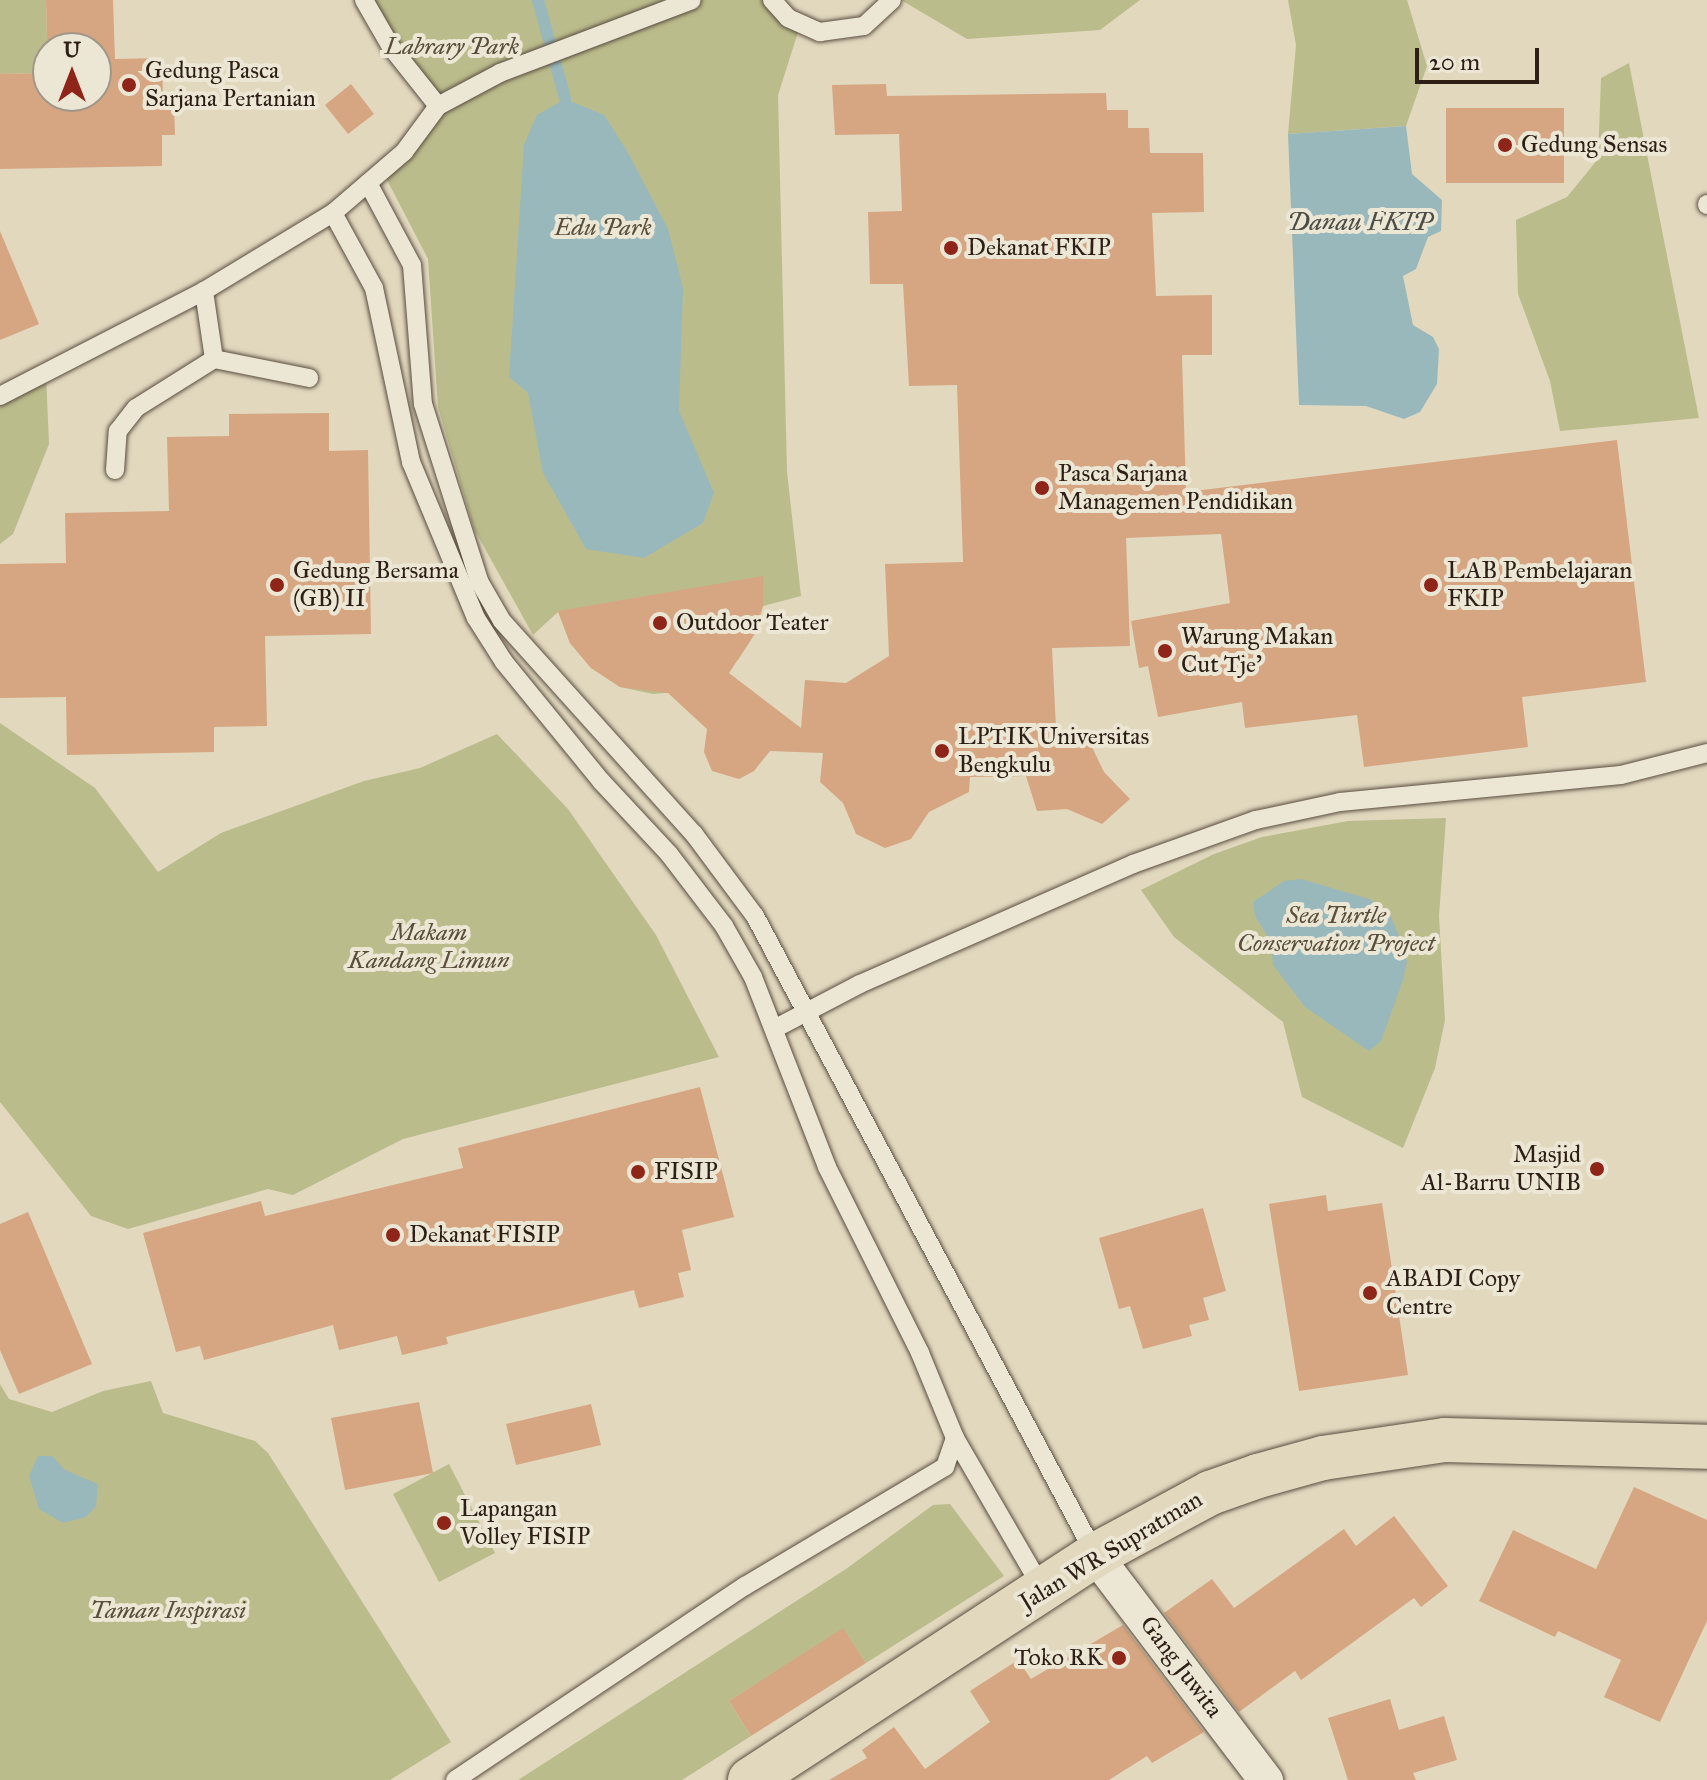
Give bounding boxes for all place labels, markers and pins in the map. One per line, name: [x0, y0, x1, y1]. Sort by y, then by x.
place label: Gedung Pasca Sarjana Pertanian: [145, 57, 316, 113]
marker: Gedung Pasca Sarjana Pertanian: [120, 76, 138, 94]
place label: Gedung Sensas: [1521, 131, 1667, 159]
marker: Gedung Sensas: [1496, 136, 1514, 154]
place label: Dekanat FKIP: [967, 234, 1111, 262]
marker: Dekanat FKIP: [942, 239, 960, 257]
place label: Pasca Sarjana Managemen Pendidikan: [1058, 460, 1293, 516]
marker: Pasca Sarjana Managemen Pendidikan: [1033, 479, 1051, 497]
place label: Gedung Bersama (GB) II: [293, 557, 459, 613]
place label: LAB Pembelajaran FKIP: [1447, 557, 1632, 613]
marker: Gedung Bersama (GB) II: [268, 576, 286, 594]
marker: LAB Pembelajaran FKIP: [1422, 576, 1440, 594]
place label: Outdoor Teater: [676, 609, 828, 637]
marker: Outdoor Teater: [651, 614, 669, 632]
place label: Warung Makan Cut Tje': [1181, 623, 1333, 679]
marker: Warung Makan Cut Tje': [1156, 642, 1174, 660]
place label: LPTIK Universitas Bengkulu: [958, 723, 1149, 779]
marker: LPTIK Universitas Bengkulu: [933, 742, 951, 760]
place label: Masjid Al-Barru UNIB: [1421, 1141, 1581, 1197]
place label: FISIP: [654, 1158, 718, 1186]
marker: Masjid Al-Barru UNIB: [1588, 1160, 1606, 1178]
marker: FISIP: [629, 1163, 647, 1181]
place label: Dekanat FISIP: [409, 1221, 560, 1249]
marker: Dekanat FISIP: [384, 1226, 402, 1244]
place label: ABADI Copy Centre: [1386, 1265, 1520, 1321]
marker: ABADI Copy Centre: [1361, 1284, 1379, 1302]
place label: Lapangan Volley FISIP: [460, 1495, 590, 1551]
marker: Lapangan Volley FISIP: [435, 1514, 453, 1532]
place label: Toko RK: [1014, 1644, 1103, 1672]
marker: Toko RK: [1110, 1649, 1128, 1667]

